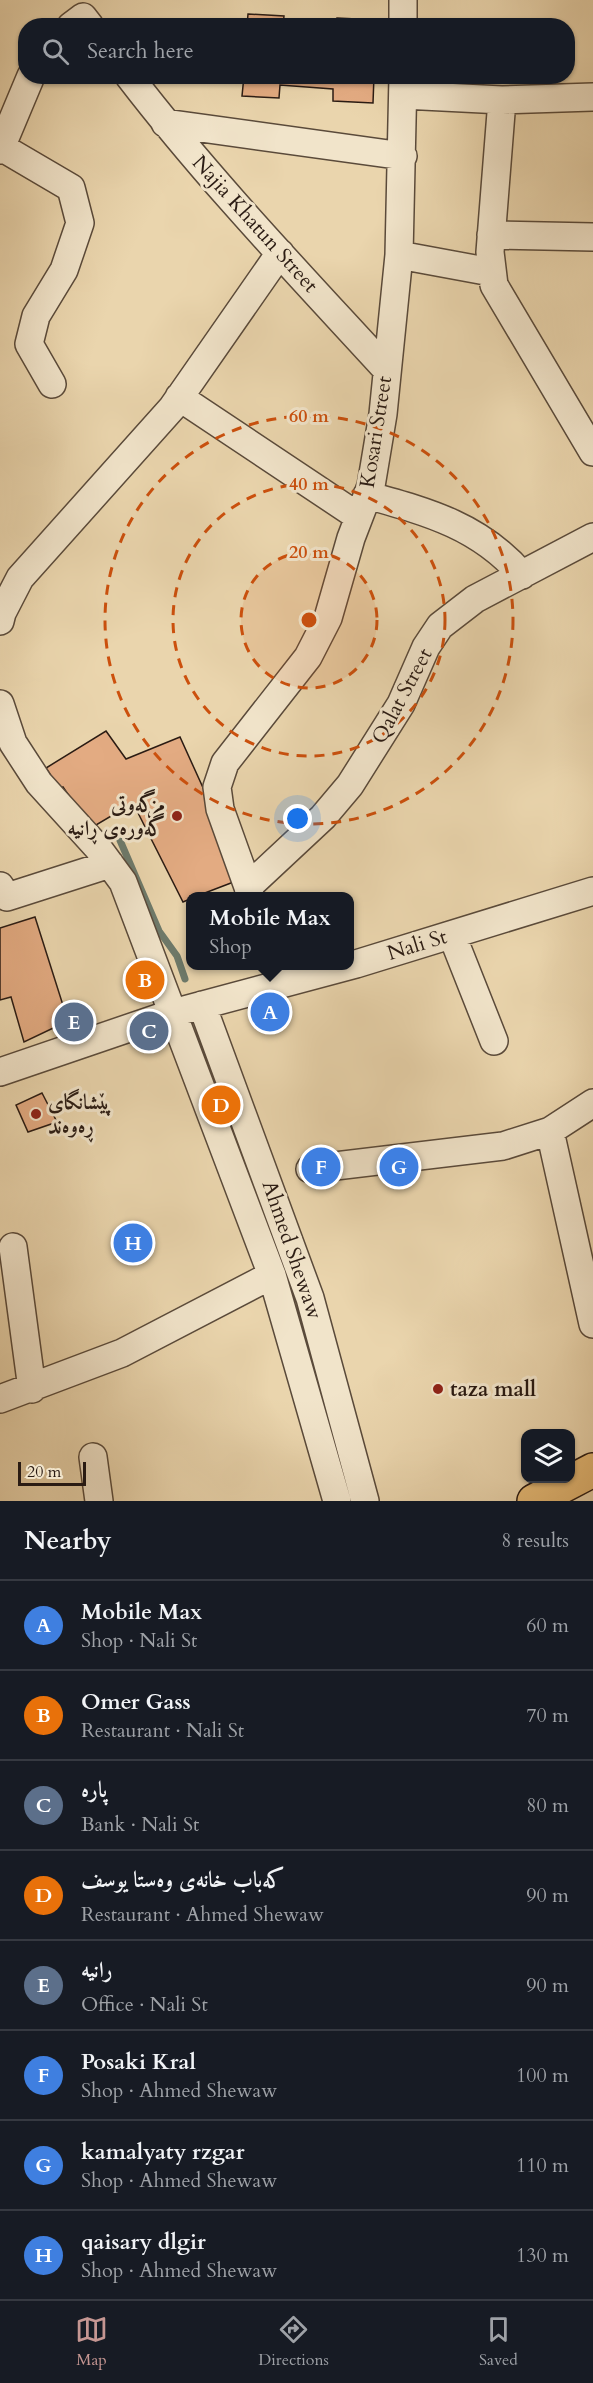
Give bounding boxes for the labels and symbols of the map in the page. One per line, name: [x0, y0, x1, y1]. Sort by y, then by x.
street label: Najia Khatun Street: [185, 149, 325, 299]
street label: Kosari Street: [353, 374, 399, 490]
text: 60 m: [289, 404, 329, 429]
text: 40 m: [289, 472, 329, 497]
text: 20 m: [289, 540, 329, 565]
centre of rings: [299, 610, 319, 630]
street label: Qalat Street: [365, 643, 439, 749]
place label: مزگەوتی گەورەی ڕانیە: [67, 789, 165, 845]
your location: [283, 804, 312, 833]
marker: مزگەوتی گەورەی ڕانیە: [170, 809, 184, 823]
street label: Nali St: [384, 922, 451, 968]
pin: B: [126, 958, 164, 1002]
pin: A: [250, 990, 290, 1034]
pin: E: [54, 1000, 94, 1044]
pin: C: [130, 1008, 168, 1054]
pin: D: [202, 1082, 240, 1128]
place label: پێشانگای ڕه‌وه‌ند: [48, 1088, 111, 1143]
marker: پێشانگای ڕه‌وه‌ند: [29, 1107, 43, 1121]
pin: F: [302, 1144, 340, 1190]
pin: G: [380, 1144, 418, 1190]
street label: Ahmed Shewaw: [255, 1177, 329, 1323]
pin: H: [114, 1220, 152, 1266]
place label: taza mall: [450, 1375, 536, 1404]
marker: taza mall: [431, 1382, 445, 1396]
scale bar: [18, 1459, 86, 1486]

